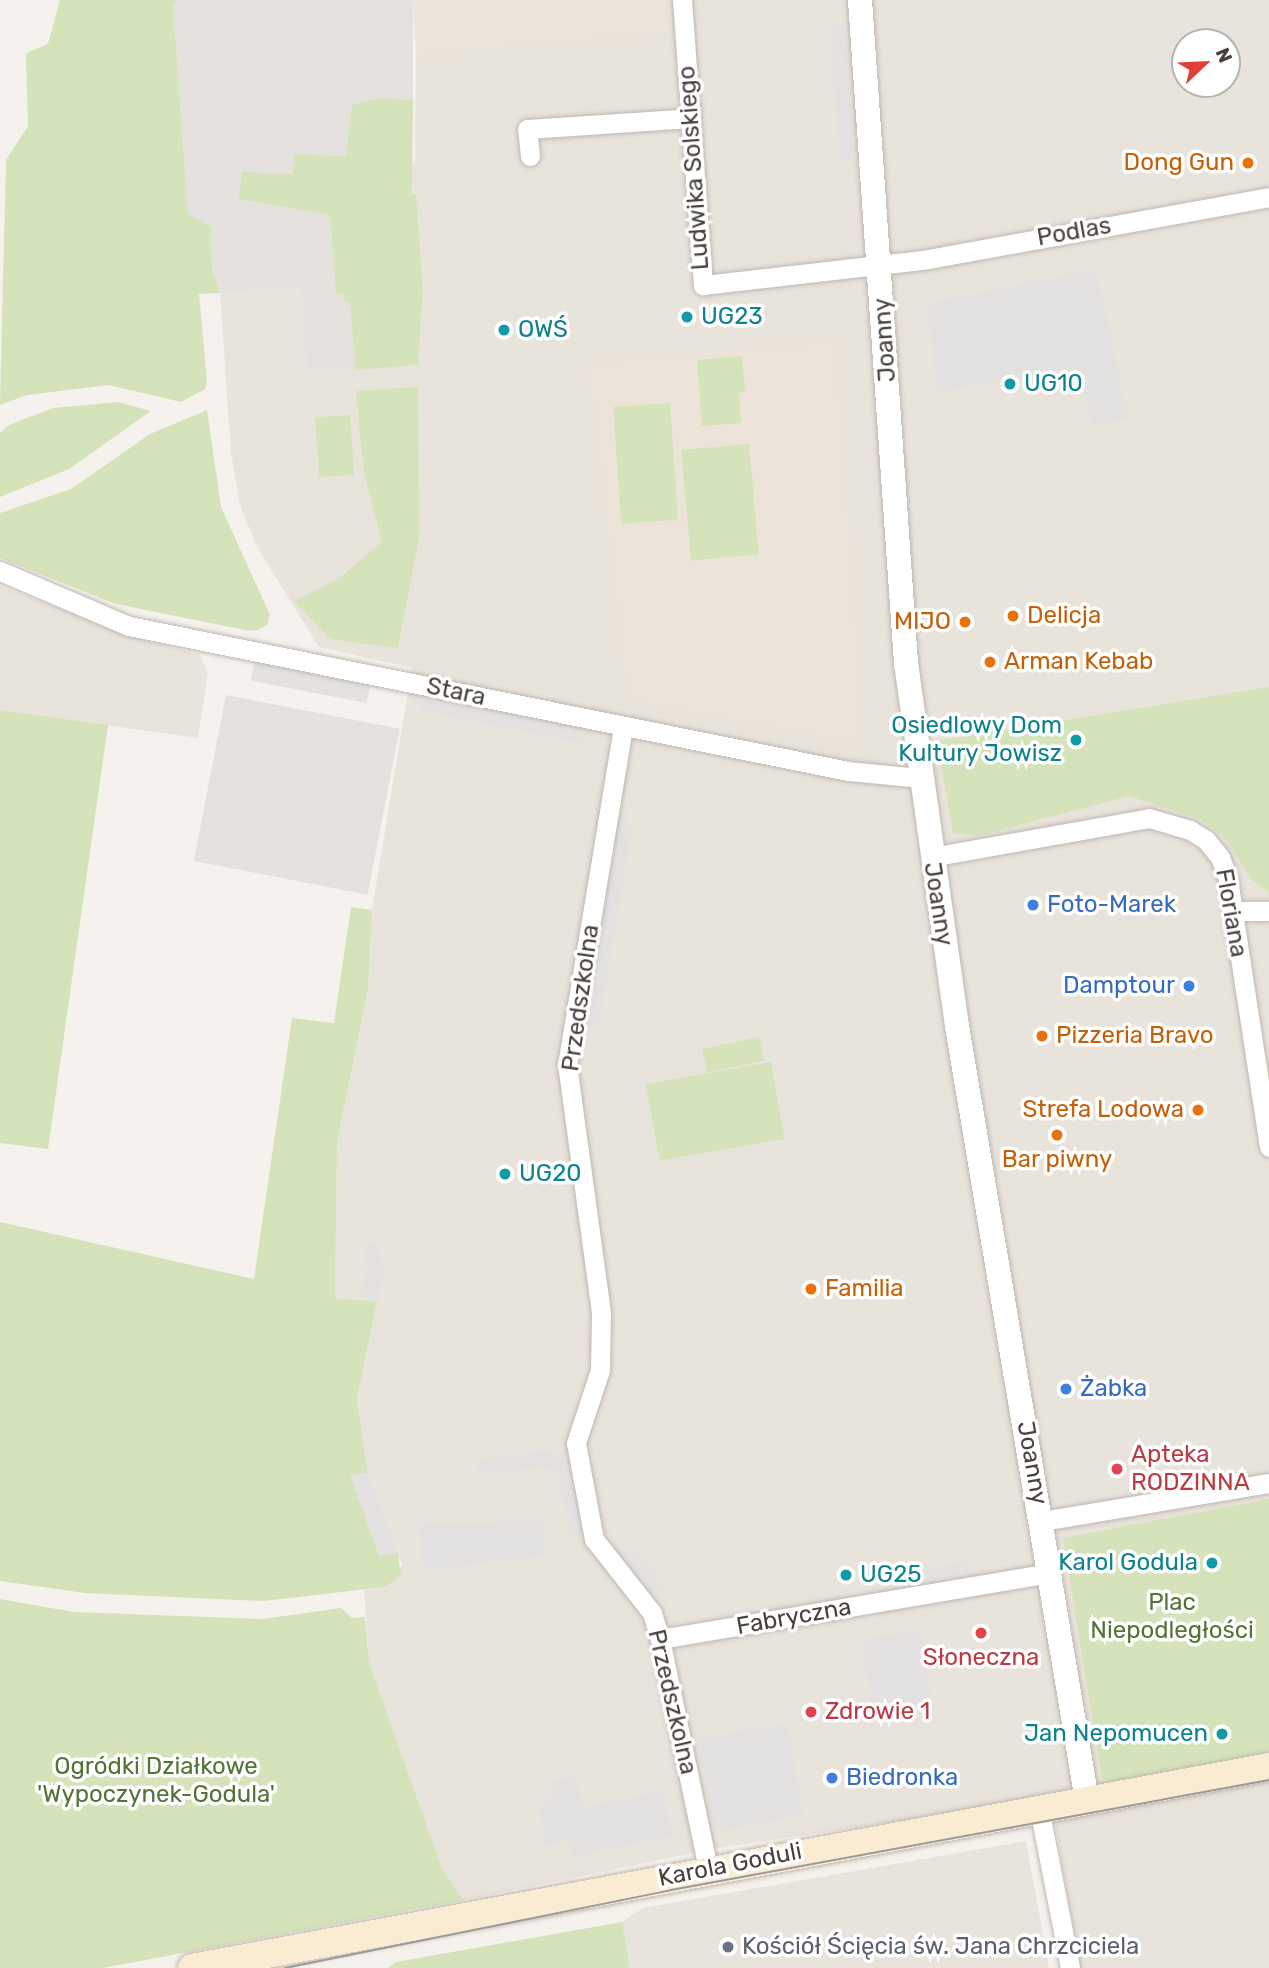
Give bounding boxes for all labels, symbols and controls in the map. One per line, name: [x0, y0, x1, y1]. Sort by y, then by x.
north arrow: [1171, 28, 1241, 98]
text: N: [1211, 45, 1237, 66]
street label: Ludwika Solskiego: [672, 65, 716, 271]
place label: Dong Gun: [1124, 149, 1234, 177]
marker: Dong Gun: [1240, 155, 1256, 171]
street label: Podlas: [1035, 211, 1113, 253]
street label: Joanny: [868, 297, 902, 383]
place label: UG23: [701, 303, 763, 331]
marker: UG23: [679, 309, 695, 325]
place label: OWŚ: [518, 316, 568, 344]
marker: OWŚ: [496, 322, 512, 338]
place label: UG10: [1024, 370, 1083, 398]
marker: UG10: [1002, 376, 1018, 392]
place label: Delicja: [1027, 602, 1101, 630]
place label: MIJO: [894, 608, 951, 636]
marker: Delicja: [1005, 608, 1021, 624]
marker: MIJO: [957, 614, 973, 630]
place label: Arman Kebab: [1004, 648, 1153, 676]
marker: Arman Kebab: [982, 654, 998, 670]
street label: Stara: [424, 672, 488, 712]
place label: Osiedlowy Dom Kultury Jowisz: [891, 712, 1062, 768]
marker: Osiedlowy Dom Kultury Jowisz: [1068, 732, 1084, 748]
street label: Joanny: [917, 860, 959, 948]
street label: Floriana: [1209, 866, 1253, 960]
place label: Foto-Marek: [1047, 891, 1176, 919]
marker: Foto-Marek: [1025, 897, 1041, 913]
street label: Przedszkolna: [556, 923, 606, 1073]
place label: Damptour: [1063, 972, 1175, 1000]
marker: Damptour: [1181, 978, 1197, 994]
place label: Pizzeria Bravo: [1056, 1022, 1214, 1050]
marker: Pizzeria Bravo: [1034, 1028, 1050, 1044]
place label: Strefa Lodowa: [1022, 1096, 1184, 1124]
marker: Strefa Lodowa: [1190, 1102, 1206, 1118]
marker: Bar piwny: [1049, 1127, 1065, 1143]
place label: Bar piwny: [1001, 1146, 1113, 1174]
place label: UG20: [519, 1160, 581, 1188]
marker: UG20: [497, 1166, 513, 1182]
place label: Familia: [825, 1275, 904, 1303]
marker: Familia: [803, 1281, 819, 1297]
place label: Żabka: [1080, 1375, 1147, 1403]
marker: Żabka: [1058, 1381, 1074, 1397]
street label: Joanny: [1011, 1419, 1053, 1507]
place label: Apteka RODZINNA: [1131, 1441, 1250, 1497]
marker: Apteka RODZINNA: [1109, 1461, 1125, 1477]
place label: Karol Godula: [1058, 1549, 1198, 1577]
marker: Karol Godula: [1204, 1555, 1220, 1571]
place label: UG25: [860, 1561, 922, 1589]
marker: UG25: [838, 1567, 854, 1583]
park label: Plac Niepodległości: [1090, 1589, 1254, 1645]
street label: Fabryczna: [734, 1593, 854, 1641]
marker: Słoneczna: [973, 1625, 989, 1641]
street label: Przedszkolna: [641, 1627, 703, 1777]
place label: Słoneczna: [923, 1644, 1039, 1672]
place label: Zdrowie 1: [825, 1698, 930, 1726]
marker: Zdrowie 1: [803, 1704, 819, 1720]
place label: Jan Nepomucen: [1024, 1720, 1208, 1748]
marker: Jan Nepomucen: [1214, 1726, 1230, 1742]
park label: Ogródki Działkowe 'Wypoczynek-Godula': [37, 1753, 275, 1809]
place label: Biedronka: [846, 1764, 958, 1792]
marker: Biedronka: [824, 1770, 840, 1786]
street label: Karola Goduli: [656, 1837, 804, 1893]
place label: Kościół Ścięcia św. Jana Chrzciciela: [742, 1933, 1139, 1961]
marker: Kościół Ścięcia św. Jana Chrzciciela: [720, 1939, 736, 1955]

